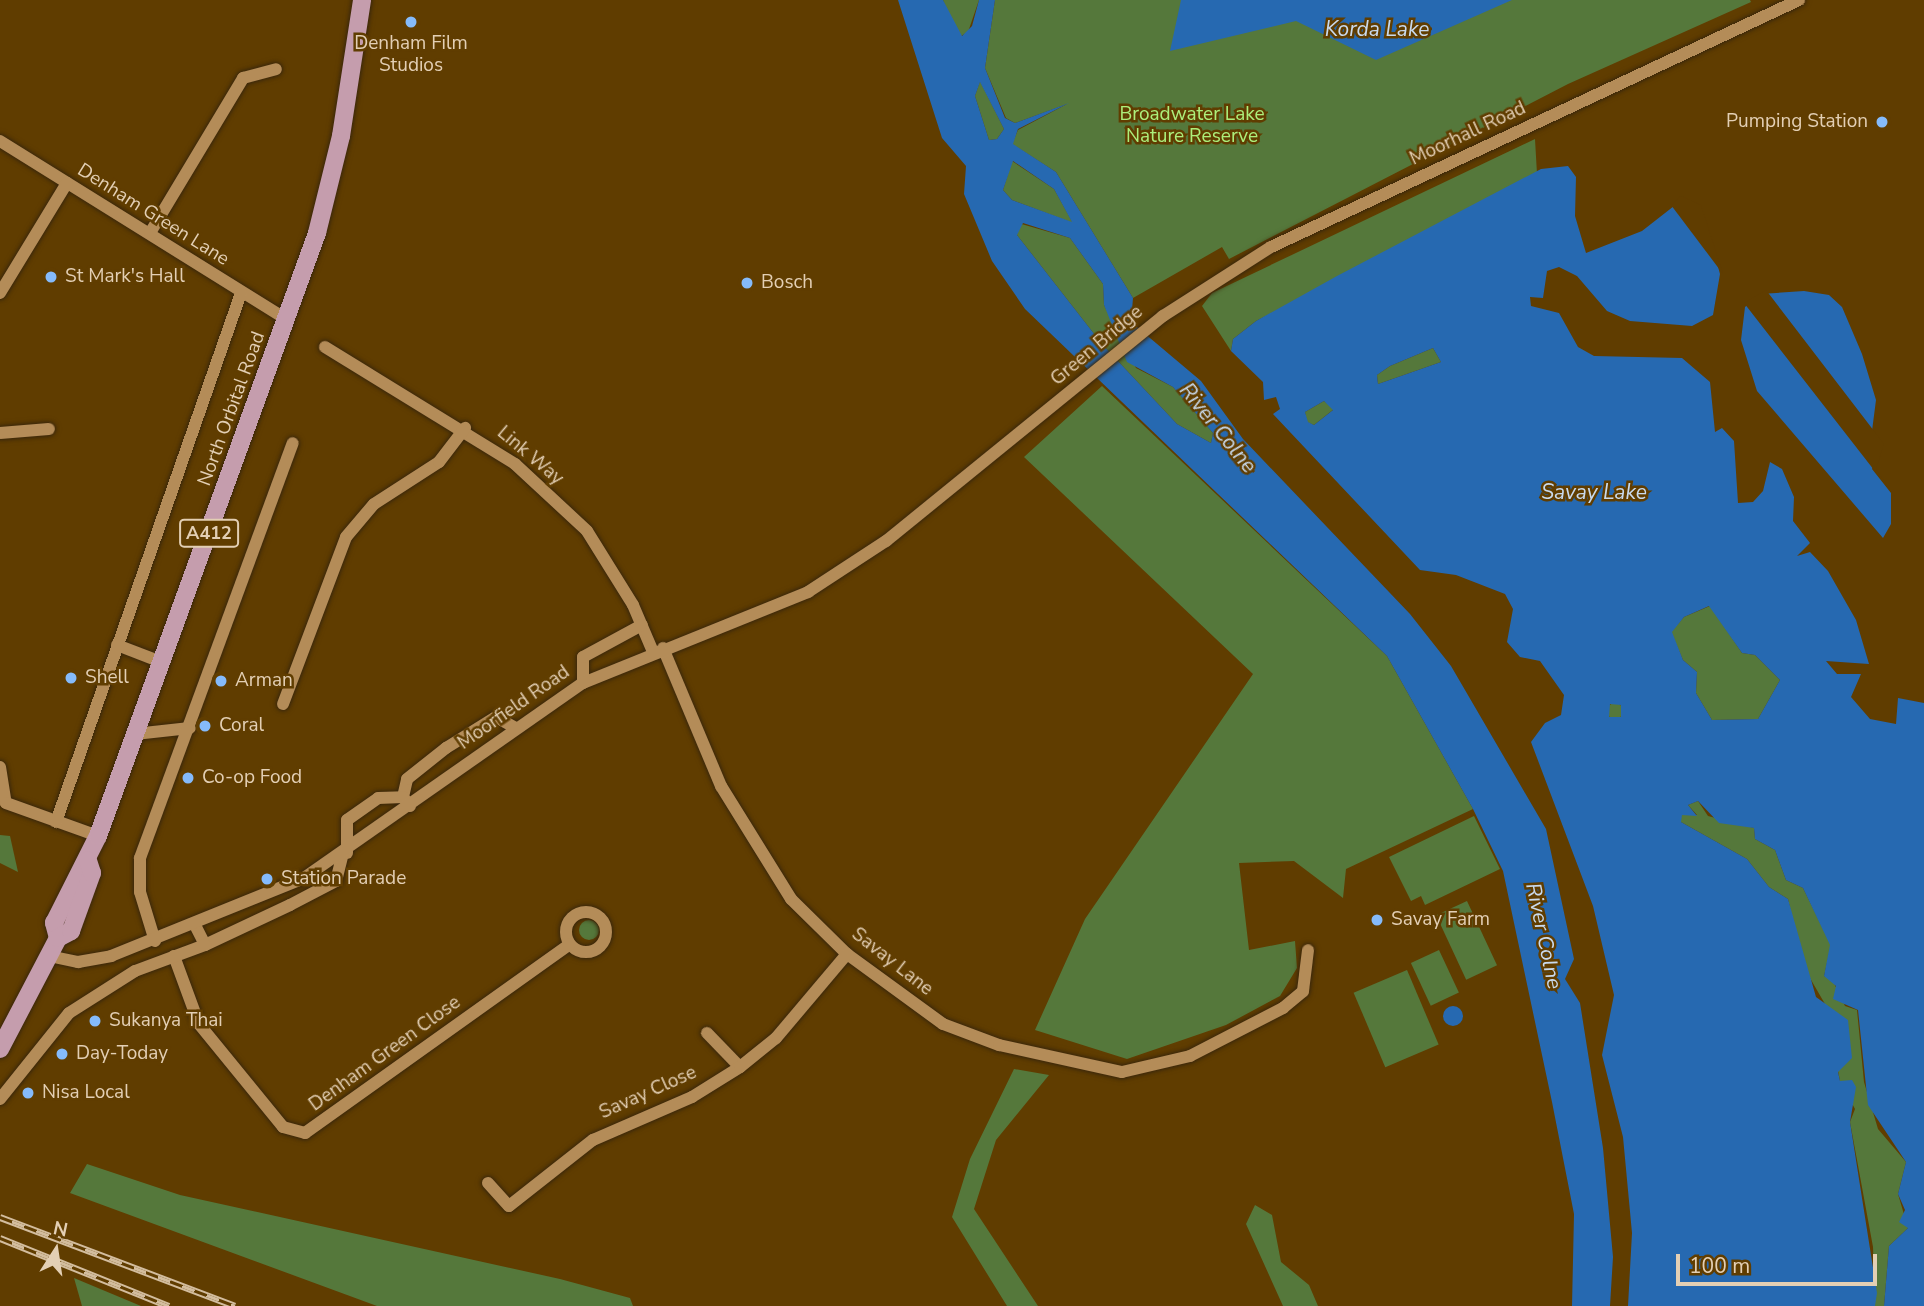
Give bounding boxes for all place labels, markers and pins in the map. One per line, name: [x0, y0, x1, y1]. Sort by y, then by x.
marker: Denham Film Studios: [403, 14, 419, 30]
place label: Denham Film Studios: [354, 33, 468, 77]
place label: Pumping Station: [1726, 111, 1868, 133]
marker: Pumping Station: [1874, 114, 1890, 130]
place label: St Mark's Hall: [65, 266, 185, 288]
marker: St Mark's Hall: [43, 269, 59, 285]
place label: Bosch: [761, 272, 813, 294]
marker: Bosch: [739, 275, 755, 291]
place label: Shell: [85, 667, 129, 689]
marker: Shell: [63, 670, 79, 686]
place label: Arman: [235, 670, 293, 692]
marker: Arman: [213, 673, 229, 689]
place label: Coral: [219, 715, 264, 737]
marker: Coral: [197, 718, 213, 734]
place label: Co-op Food: [202, 767, 302, 789]
marker: Co-op Food: [180, 770, 196, 786]
place label: Station Parade: [281, 868, 406, 890]
marker: Station Parade: [259, 871, 275, 887]
place label: Savay Farm: [1391, 909, 1490, 931]
marker: Savay Farm: [1369, 912, 1385, 928]
place label: Sukanya Thai: [109, 1010, 223, 1032]
marker: Sukanya Thai: [87, 1013, 103, 1029]
place label: Day-Today: [76, 1043, 168, 1065]
marker: Day-Today: [54, 1046, 70, 1062]
place label: Nisa Local: [42, 1082, 130, 1104]
marker: Nisa Local: [20, 1085, 36, 1101]

